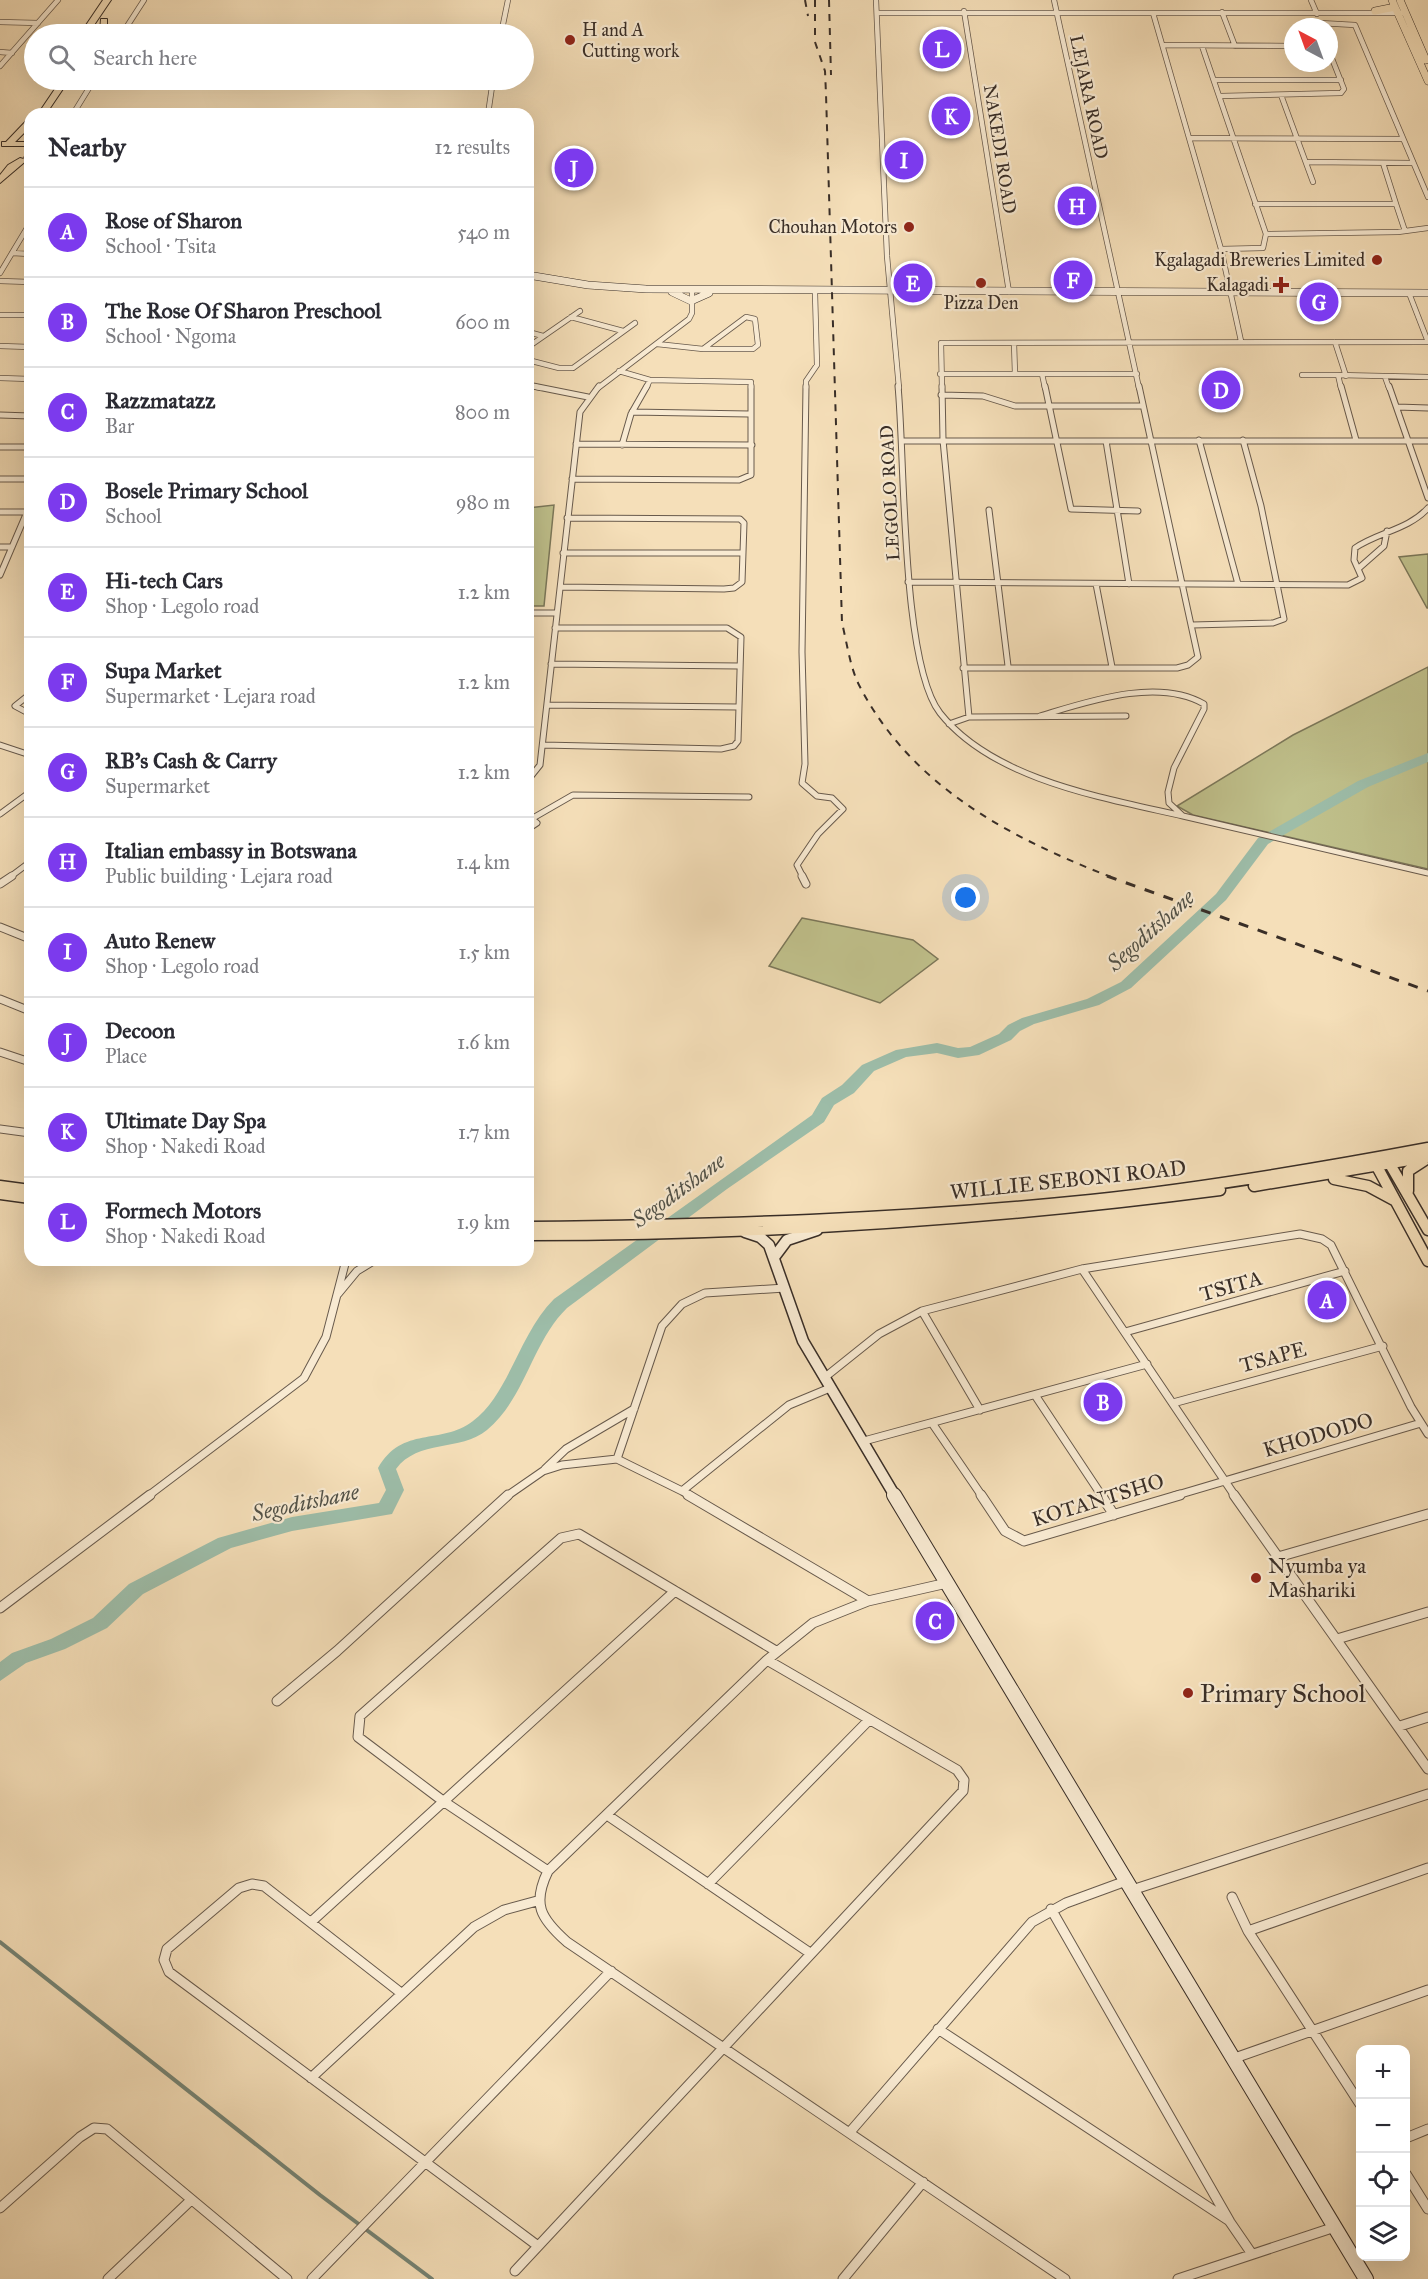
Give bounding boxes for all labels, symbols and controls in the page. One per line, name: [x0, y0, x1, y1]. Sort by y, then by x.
north arrow: [1284, 18, 1338, 72]
place label: H and A Cutting work: [582, 19, 680, 63]
search box: [24, 24, 534, 90]
pin: L: [922, 26, 962, 72]
marker: H and A Cutting work: [563, 33, 577, 47]
street label: LEJARA ROAD: [1064, 33, 1113, 161]
icon: search: [45, 41, 78, 74]
text: Search here: [93, 44, 197, 71]
street label: NAKEDI ROAD: [979, 83, 1021, 215]
pin: K: [932, 94, 970, 138]
text: Nearby: [48, 131, 126, 163]
text: 12 results: [435, 135, 510, 159]
pin: I: [884, 138, 924, 182]
pin: J: [554, 146, 594, 190]
pin: H: [1058, 184, 1096, 228]
text: Rose of Sharon: [105, 207, 242, 234]
place label: Chouhan Motors: [768, 216, 897, 238]
text: A: [61, 220, 74, 244]
text: 540 m: [457, 220, 510, 244]
marker: Chouhan Motors: [902, 220, 916, 234]
text: School · Tsita: [105, 234, 216, 258]
place label: Kgalagadi Breweries Limited: [1154, 249, 1365, 272]
marker: Kgalagadi Breweries Limited: [1370, 253, 1384, 267]
pin: F: [1054, 258, 1092, 302]
pin: E: [894, 260, 932, 306]
place label: Kalagadi: [1206, 274, 1269, 297]
marker: Pizza Den: [974, 276, 988, 290]
marker: Kalagadi: [1274, 278, 1288, 292]
pin: G: [1300, 280, 1338, 324]
place label: Pizza Den: [944, 292, 1019, 314]
text: The Rose Of Sharon Preschool: [105, 297, 381, 324]
text: B: [61, 310, 74, 334]
text: 600 m: [455, 310, 510, 334]
text: School · Ngoma: [105, 324, 236, 348]
pin: D: [1202, 368, 1240, 412]
text: Razzmatazz: [105, 387, 215, 414]
text: C: [61, 400, 74, 424]
text: 800 m: [455, 400, 510, 424]
text: Bar: [105, 414, 134, 438]
street label: LEGOLO ROAD: [875, 425, 905, 561]
text: Bosele Primary School: [105, 477, 308, 504]
text: D: [60, 490, 75, 514]
text: 980 m: [456, 490, 510, 514]
text: School: [105, 504, 162, 528]
text: Hi-tech Cars: [105, 567, 223, 594]
text: E: [60, 580, 75, 604]
text: 1.2 km: [458, 580, 510, 604]
text: Shop · Legolo road: [105, 594, 259, 618]
text: Supa Market: [105, 657, 221, 684]
text: F: [61, 670, 74, 694]
text: 1.2 km: [458, 670, 510, 694]
text: Supermarket · Lejara road: [105, 684, 316, 708]
text: RB's Cash & Carry: [105, 747, 277, 774]
text: G: [60, 760, 75, 784]
text: 1.2 km: [458, 760, 510, 784]
text: Supermarket: [105, 774, 210, 798]
text: Italian embassy in Botswana: [105, 837, 357, 864]
text: H: [59, 850, 76, 874]
text: 1.4 km: [456, 850, 510, 874]
text: Public building · Lejara road: [105, 864, 333, 888]
your location: [951, 883, 980, 912]
water label: Segoditshane: [1100, 883, 1200, 977]
text: Auto Renew: [105, 927, 215, 954]
text: I: [63, 940, 72, 964]
text: 1.5 km: [459, 940, 510, 964]
text: Shop · Legolo road: [105, 954, 259, 978]
text: Decoon: [105, 1017, 175, 1044]
text: J: [63, 1030, 72, 1054]
text: 1.6 km: [457, 1030, 510, 1054]
text: Place: [105, 1044, 147, 1068]
text: Ultimate Day Spa: [105, 1107, 266, 1134]
text: K: [60, 1120, 75, 1144]
text: 1.7 km: [458, 1120, 510, 1144]
text: Shop · Nakedi Road: [105, 1134, 266, 1158]
water label: Segoditshane: [626, 1147, 731, 1234]
street label: WILLIE SEBONI ROAD: [949, 1155, 1187, 1205]
text: Formech Motors: [105, 1197, 261, 1224]
text: L: [60, 1210, 75, 1234]
text: 1.9 km: [457, 1210, 510, 1234]
text: Shop · Nakedi Road: [105, 1224, 266, 1248]
street label: TSITA: [1197, 1265, 1265, 1307]
pin: A: [1308, 1278, 1346, 1322]
street label: TSAPE: [1237, 1336, 1309, 1378]
pin: B: [1084, 1380, 1122, 1424]
street label: KHODODO: [1260, 1407, 1376, 1463]
street label: KOTANTSHO: [1029, 1468, 1167, 1532]
water label: Segoditshane: [248, 1478, 362, 1527]
place label: Nyumba ya Mashariki: [1268, 1553, 1366, 1603]
marker: Nyumba ya Mashariki: [1249, 1571, 1263, 1585]
pin: C: [916, 1598, 954, 1644]
place label: Primary School: [1200, 1677, 1366, 1709]
marker: Primary School: [1181, 1686, 1195, 1700]
map controls: [1356, 2045, 1410, 2261]
button: +: [1356, 2045, 1410, 2099]
button: −: [1356, 2099, 1410, 2153]
button: locate: [1356, 2153, 1410, 2207]
button: layers: [1356, 2207, 1410, 2261]

